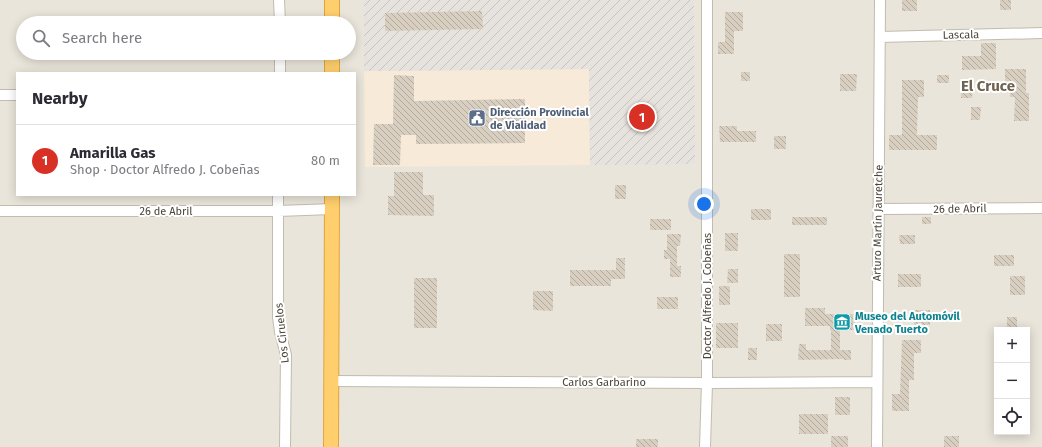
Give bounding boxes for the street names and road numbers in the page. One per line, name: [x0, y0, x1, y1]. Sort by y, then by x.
street label: Lascala: [943, 28, 979, 42]
street label: Arturo Martín Jauretche: [870, 165, 886, 281]
street label: 26 de Abril: [933, 202, 987, 216]
street label: 26 de Abril: [139, 205, 193, 218]
street label: Doctor Alfredo J. Cobeñas: [701, 233, 714, 359]
street label: Los Ciruelos: [272, 302, 292, 364]
street label: Carlos Garbarino: [562, 376, 646, 389]

